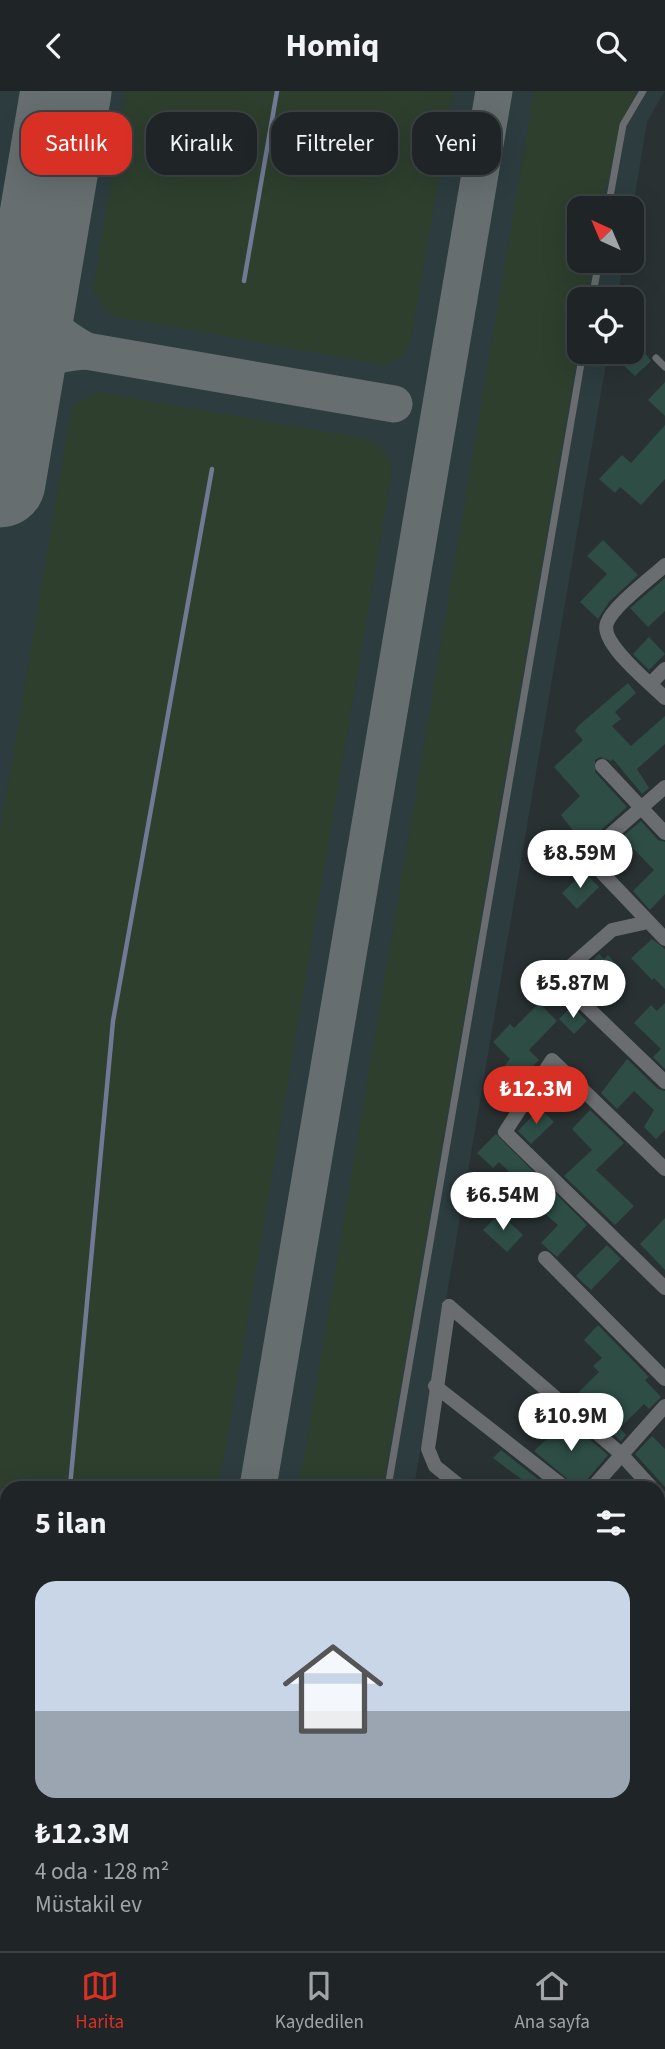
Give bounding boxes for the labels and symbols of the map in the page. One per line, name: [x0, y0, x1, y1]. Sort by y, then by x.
north arrow: [567, 196, 644, 273]
pin: ₺8.59M: [523, 831, 637, 890]
pin: ₺5.87M: [516, 961, 630, 1020]
pin: ₺12.3M: [479, 1067, 593, 1126]
pin: ₺6.54M: [446, 1173, 560, 1232]
pin: ₺10.9M: [514, 1393, 628, 1453]

